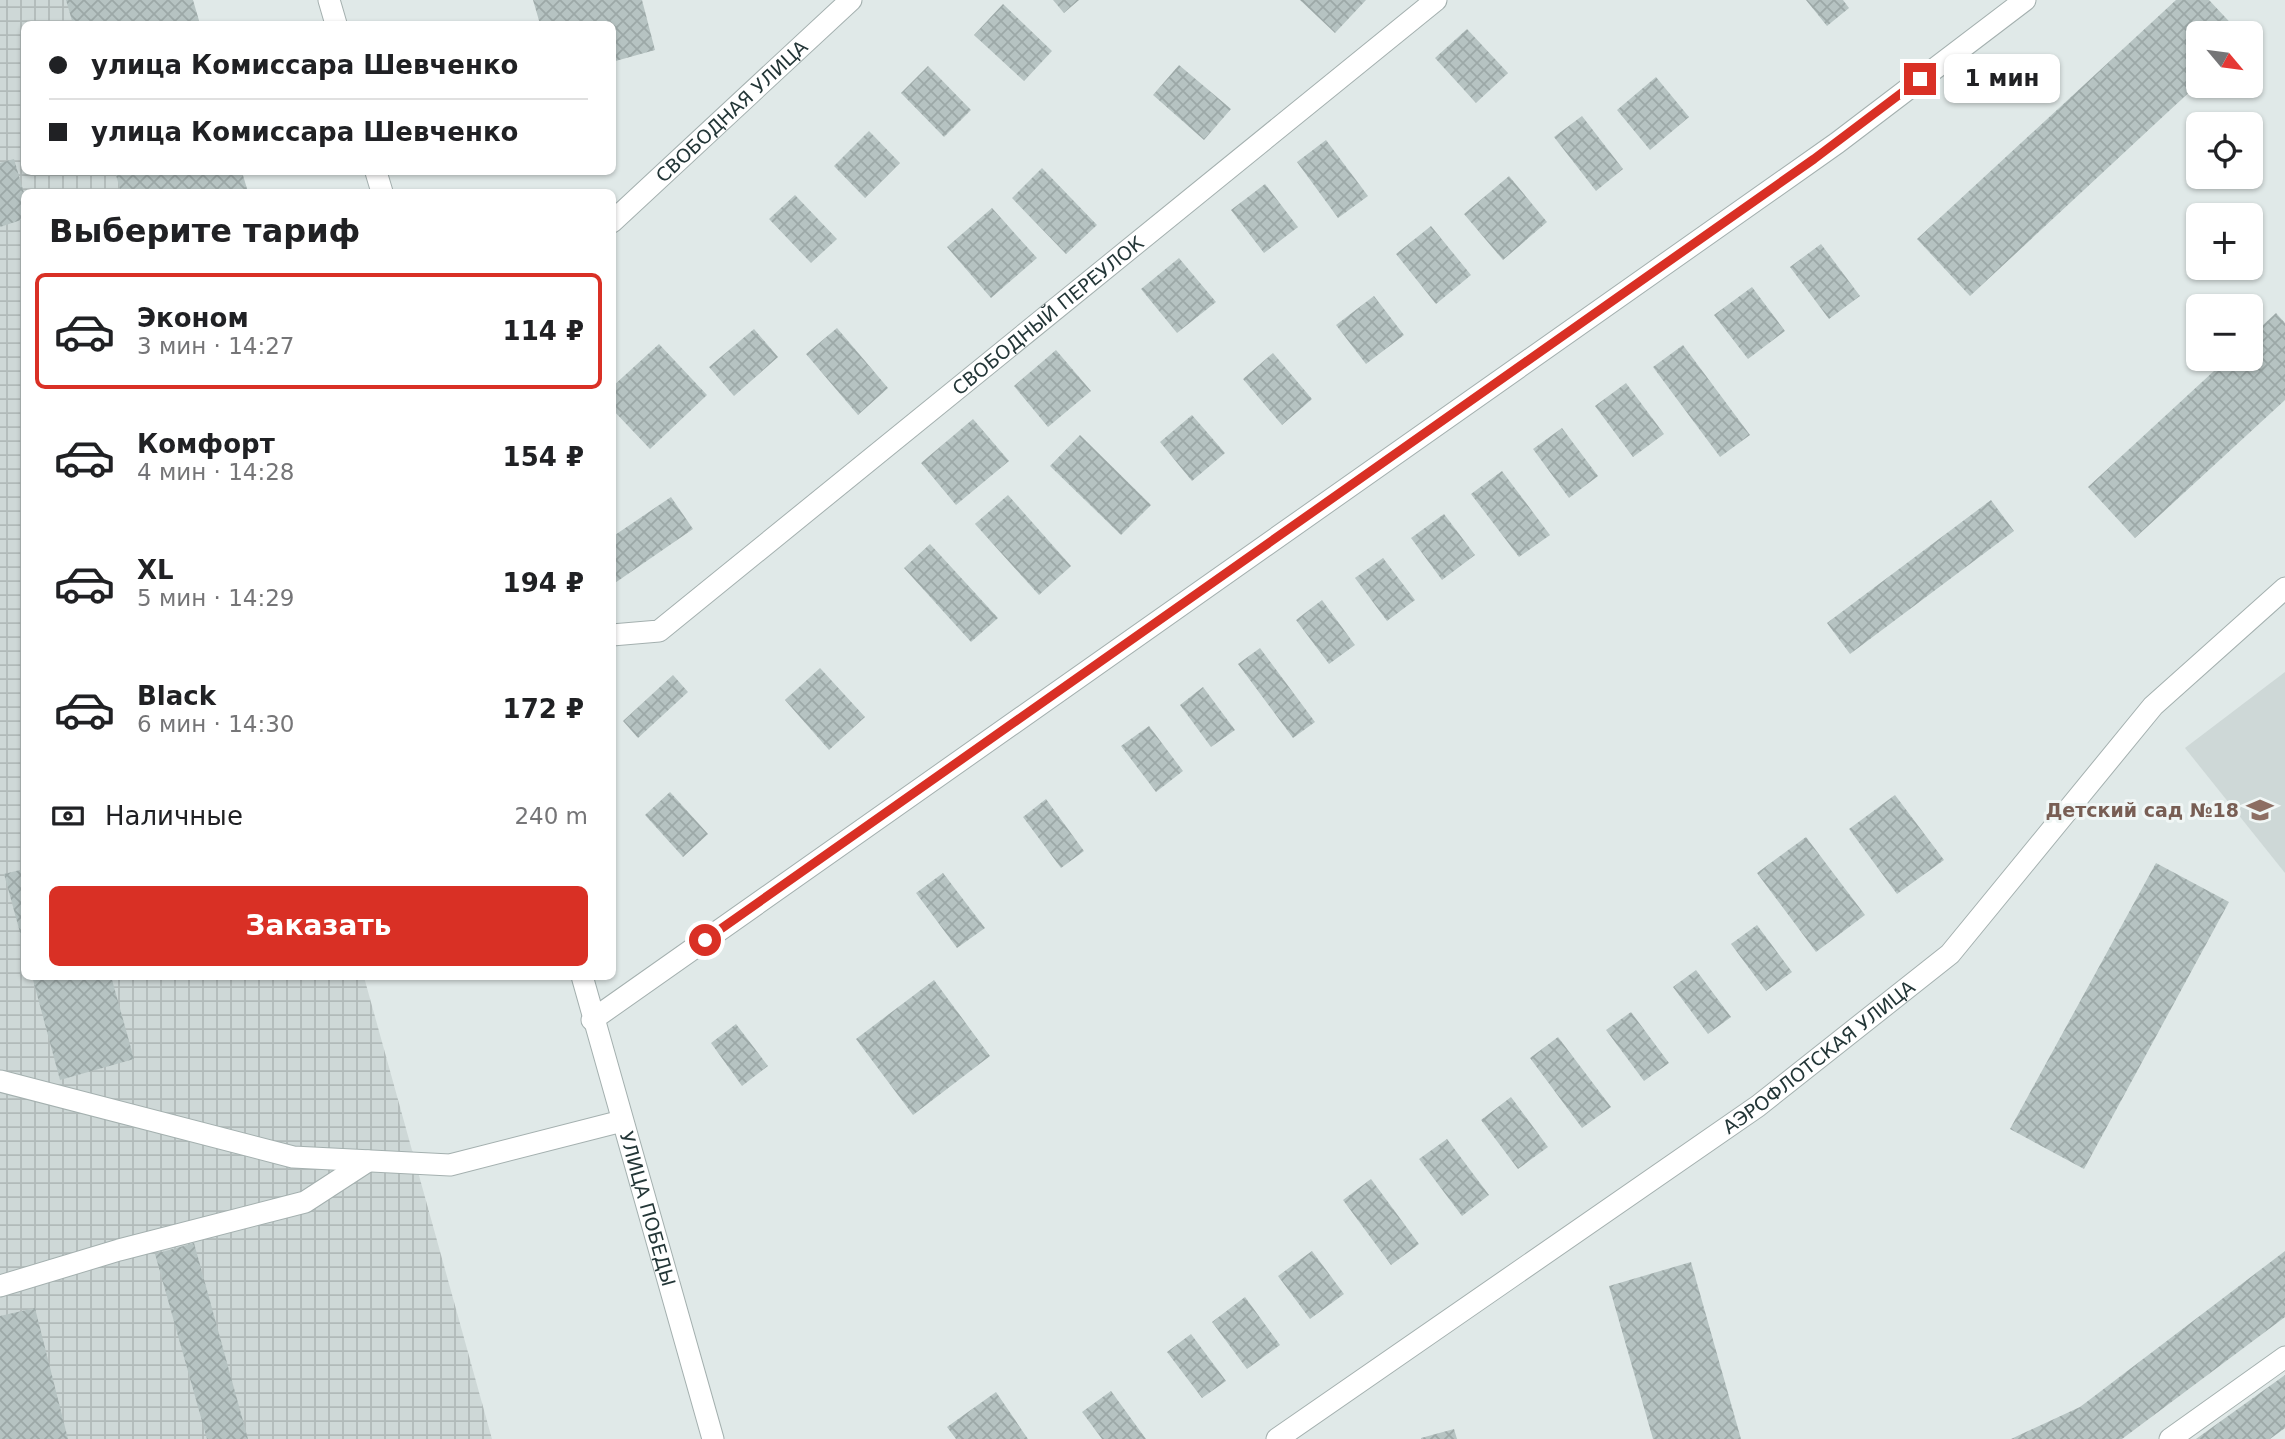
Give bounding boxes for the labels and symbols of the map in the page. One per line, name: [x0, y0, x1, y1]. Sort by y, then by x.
north arrow: [2186, 21, 2263, 98]
street label: СВОБОДНАЯ УЛИЦА: [651, 35, 812, 187]
callout: 1 мин: [1944, 55, 2060, 104]
route end: [1904, 63, 1936, 95]
street label: СВОБОДНЫЙ ПЕРЕУЛОК: [948, 231, 1148, 399]
school or university icon: Детский сад №18: [2245, 795, 2275, 825]
place label: Детский сад №18: [2045, 799, 2239, 821]
route start: [689, 924, 721, 956]
street label: АЭРОФЛОТСКАЯ УЛИЦА: [1718, 975, 1919, 1138]
street label: УЛИЦА ПОБЕДЫ: [616, 1129, 680, 1289]

